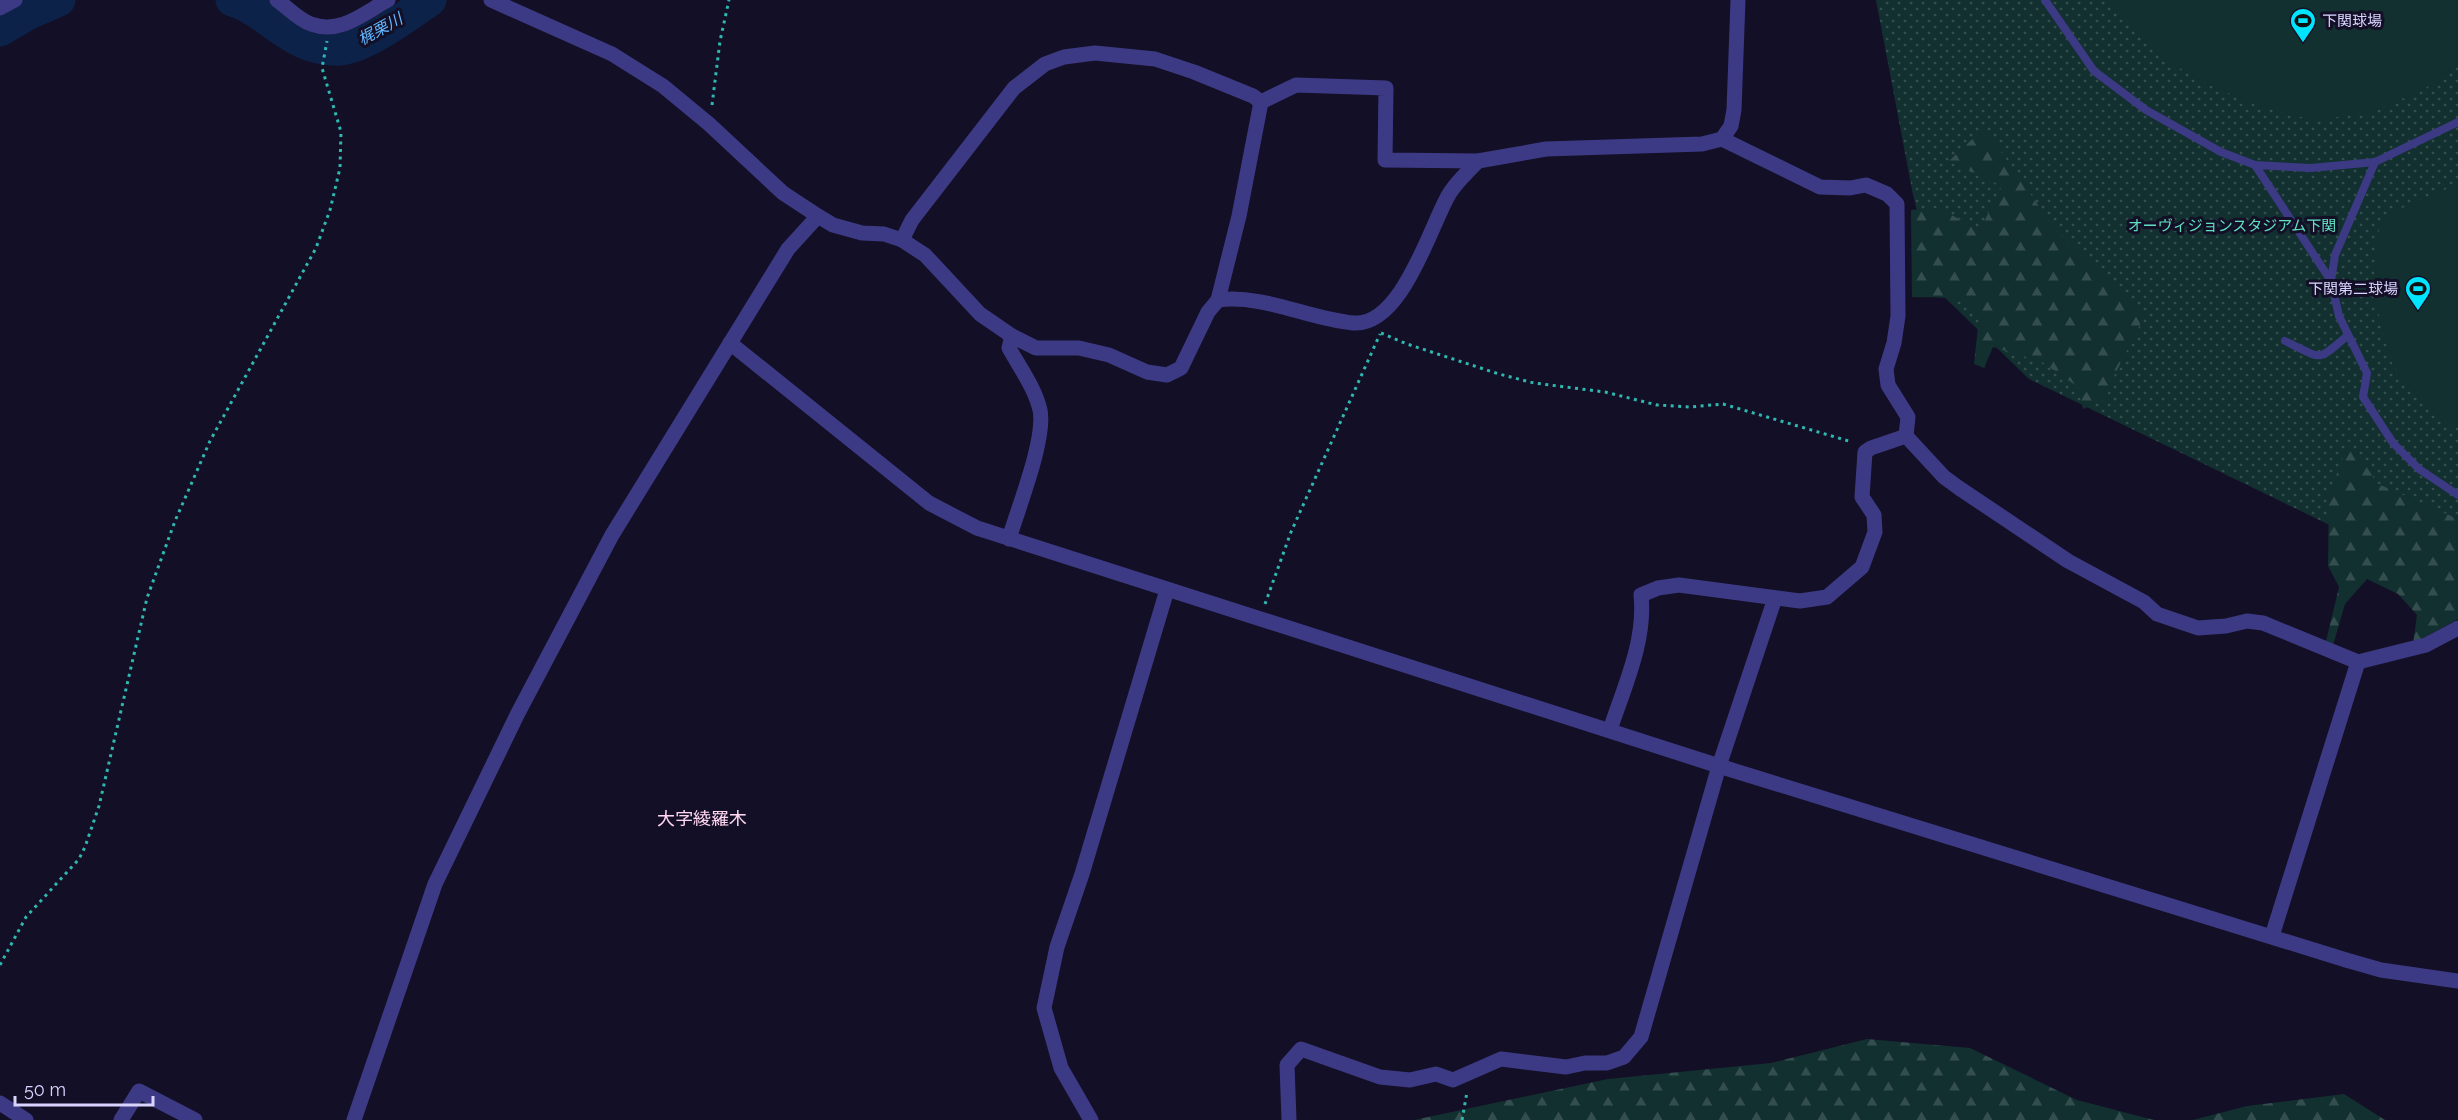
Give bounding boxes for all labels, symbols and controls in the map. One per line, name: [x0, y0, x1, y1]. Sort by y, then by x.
sports icon: 下関球場: [2288, 6, 2318, 44]
water label: 梶栗川: [354, 8, 407, 49]
place label: 下関球場: [2322, 12, 2382, 30]
park label: オーヴィジョンスタジアム下関: [2128, 217, 2336, 235]
sports icon: 下関第二球場: [2403, 274, 2433, 312]
place label: 下関第二球場: [2308, 280, 2398, 298]
district label: 大字綾羅木: [657, 808, 747, 829]
scale bar: [15, 1069, 153, 1107]
text: 50 m: [24, 1079, 66, 1100]

